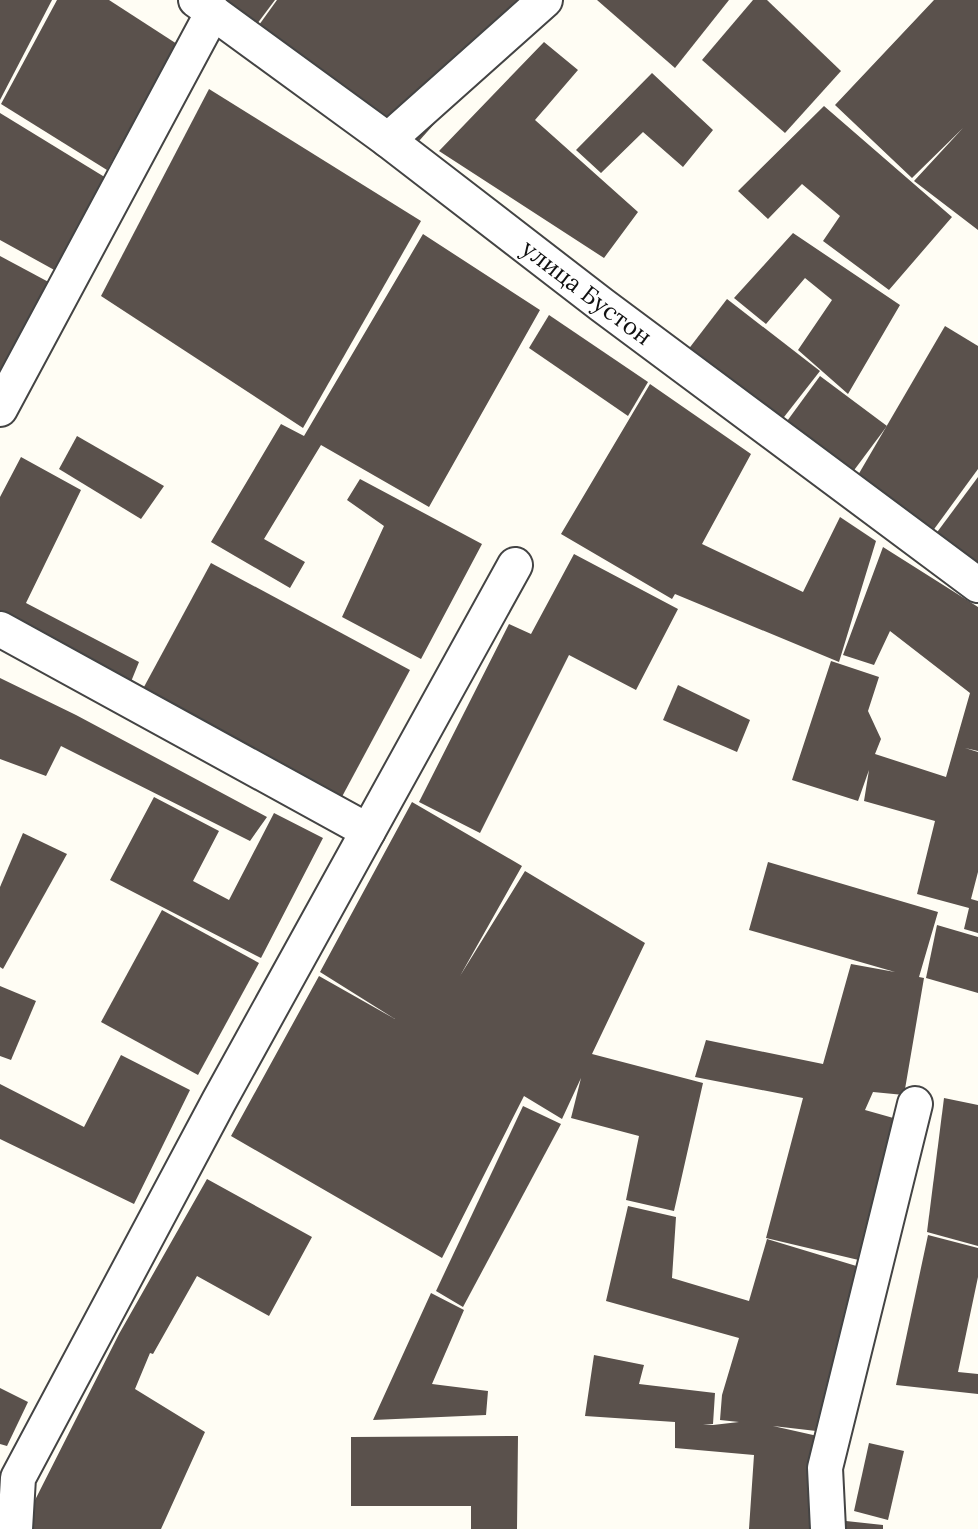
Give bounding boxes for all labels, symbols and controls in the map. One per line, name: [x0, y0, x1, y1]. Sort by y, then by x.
street label: улица Бустон: [515, 232, 658, 352]

